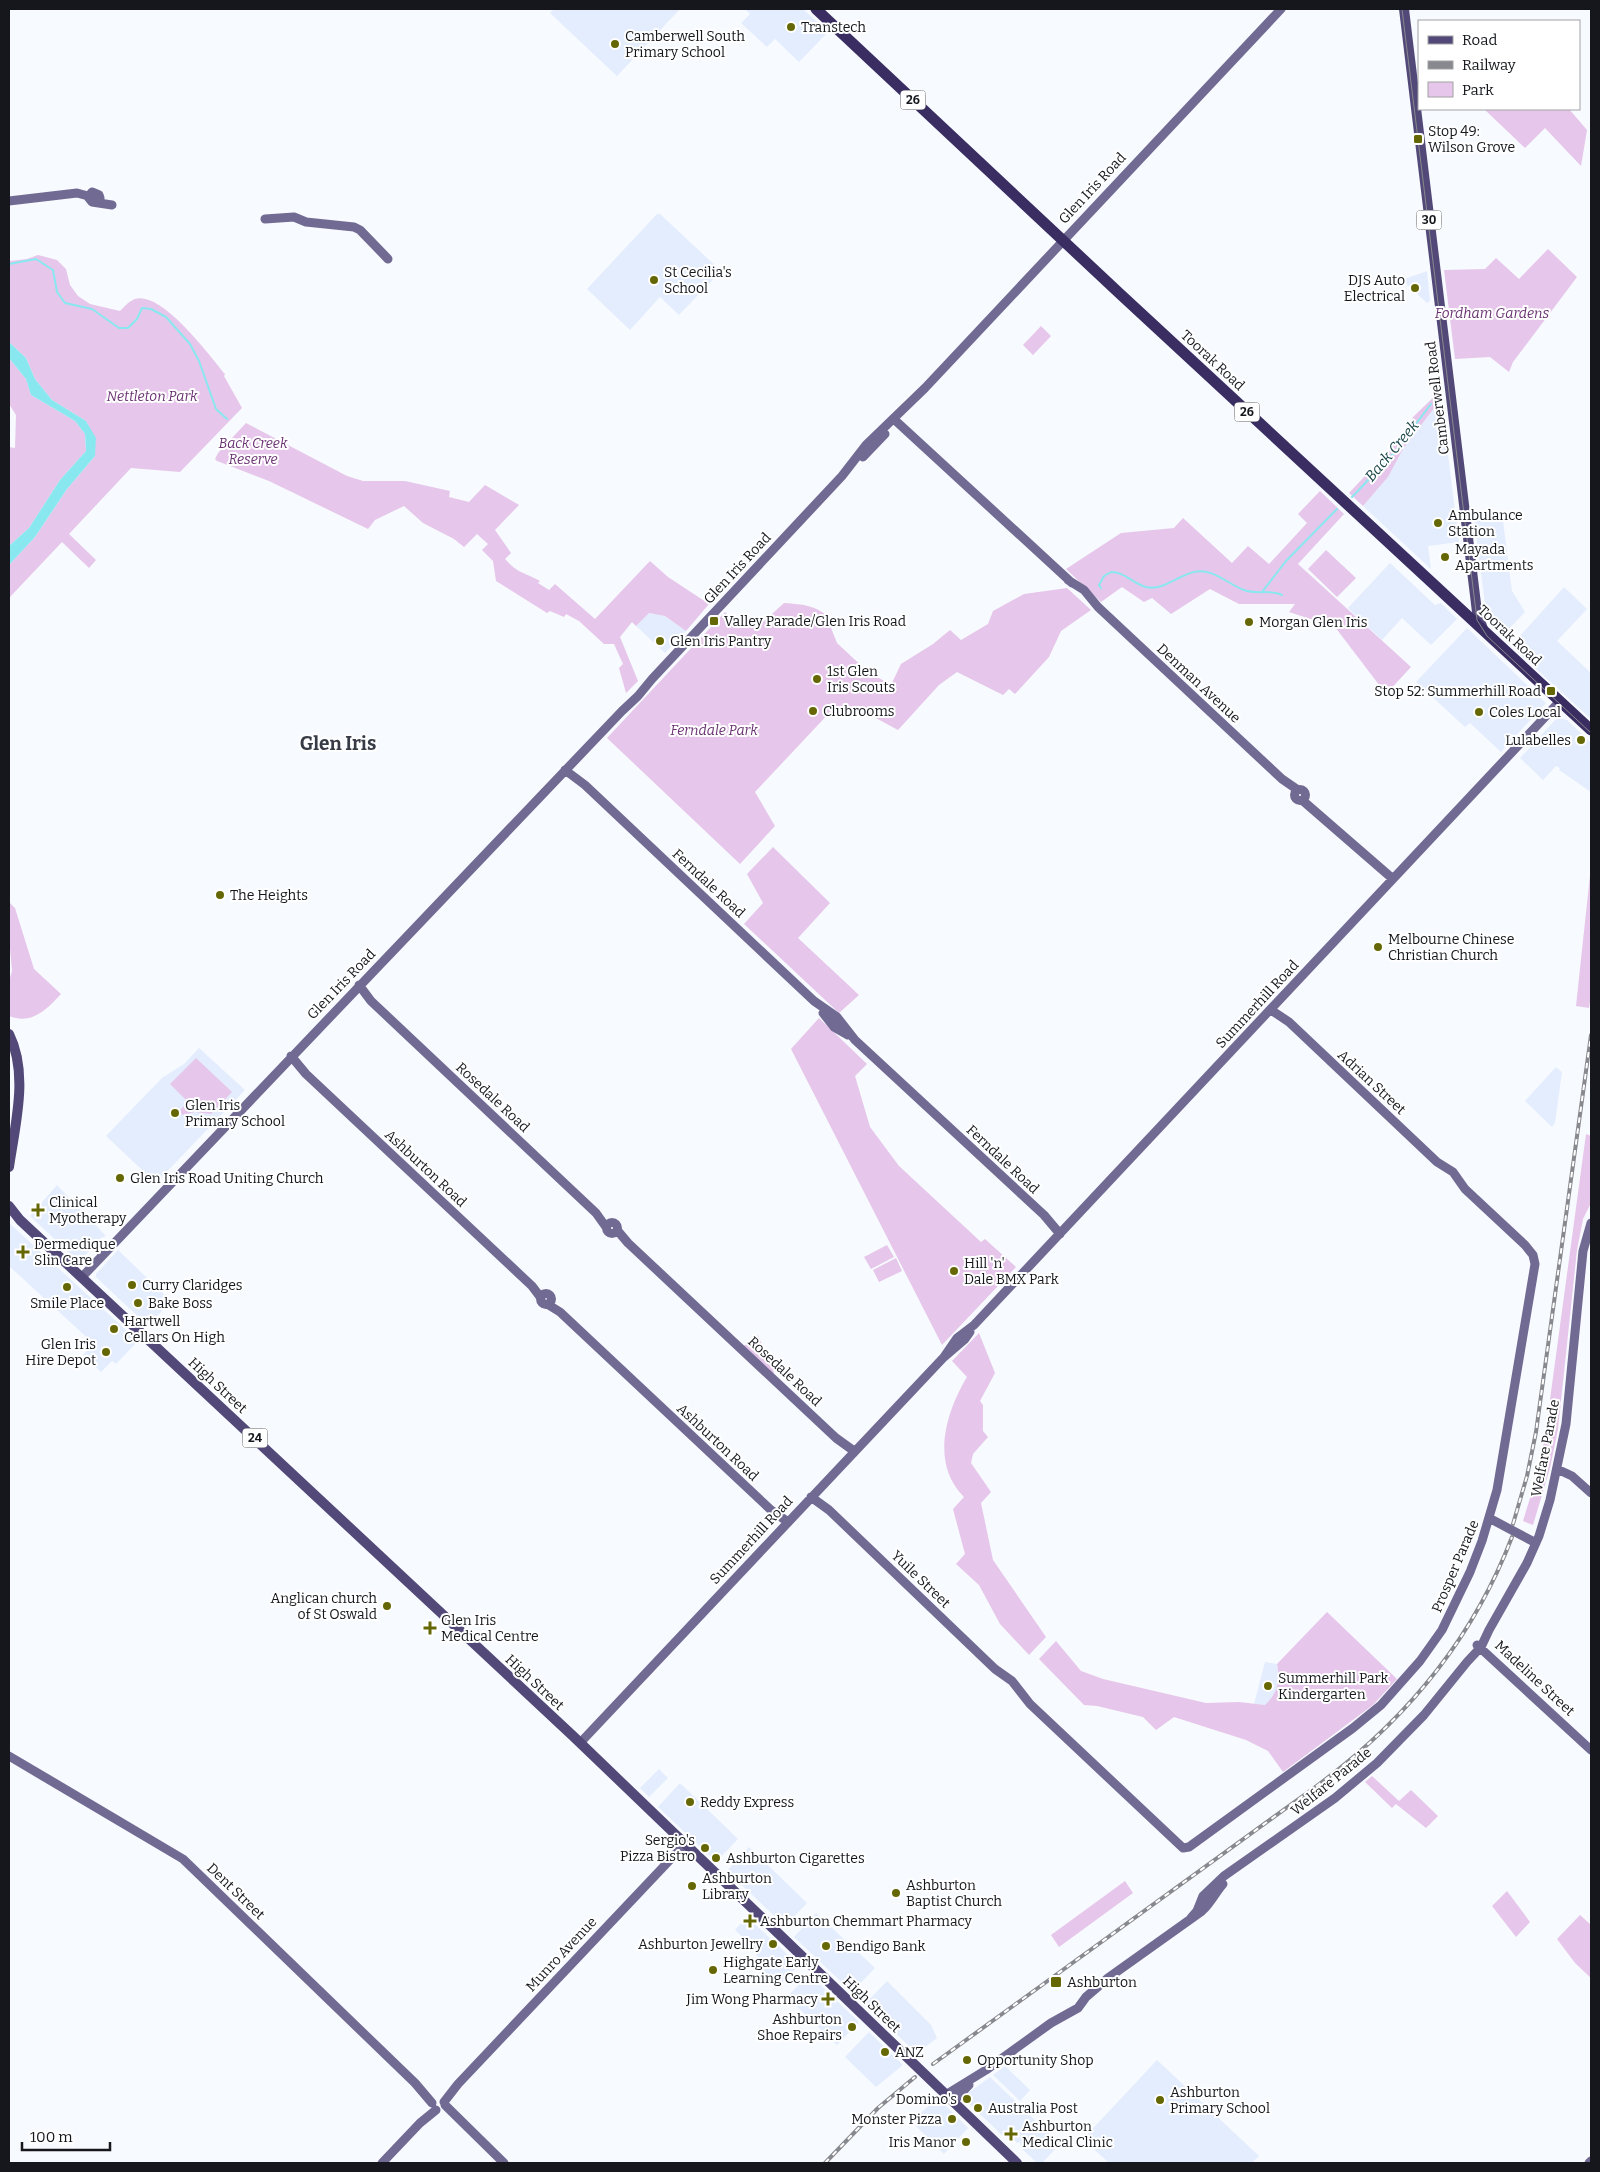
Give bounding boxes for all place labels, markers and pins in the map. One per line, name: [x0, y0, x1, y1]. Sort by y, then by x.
place label: Transtech: [801, 19, 866, 36]
marker: Transtech: [785, 21, 797, 33]
place label: Camberwell South Primary School: [625, 28, 745, 61]
marker: Camberwell South Primary School: [609, 38, 621, 50]
place label: Stop 49: Wilson Grove: [1428, 123, 1515, 156]
marker: Stop 49: Wilson Grove: [1412, 133, 1424, 145]
place label: St Cecilia's School: [664, 264, 732, 297]
place label: DJS Auto Electrical: [1344, 272, 1405, 305]
marker: St Cecilia's School: [648, 274, 660, 286]
marker: DJS Auto Electrical: [1409, 282, 1421, 294]
place label: Ambulance Station: [1448, 507, 1523, 540]
marker: Ambulance Station: [1432, 517, 1444, 529]
place label: Mayada Apartments: [1455, 541, 1533, 574]
marker: Mayada Apartments: [1439, 551, 1451, 563]
place label: Valley Parade/Glen Iris Road: [724, 613, 906, 630]
place label: Morgan Glen Iris: [1259, 614, 1367, 631]
marker: Valley Parade/Glen Iris Road: [708, 615, 720, 627]
marker: Morgan Glen Iris: [1243, 616, 1255, 628]
place label: Glen Iris Pantry: [670, 633, 772, 650]
marker: Glen Iris Pantry: [654, 635, 666, 647]
place label: 1st Glen Iris Scouts: [827, 663, 895, 696]
marker: 1st Glen Iris Scouts: [811, 673, 823, 685]
place label: Stop 52: Summerhill Road: [1374, 683, 1541, 700]
marker: Stop 52: Summerhill Road: [1545, 685, 1557, 697]
place label: Clubrooms: [823, 703, 894, 720]
place label: Coles Local: [1489, 704, 1561, 721]
marker: Clubrooms: [807, 705, 819, 717]
marker: Coles Local: [1473, 706, 1485, 718]
place label: Lulabelles: [1505, 732, 1571, 749]
marker: Lulabelles: [1575, 734, 1587, 746]
place label: The Heights: [230, 887, 308, 904]
marker: The Heights: [214, 889, 226, 901]
place label: Melbourne Chinese Christian Church: [1388, 931, 1514, 964]
marker: Melbourne Chinese Christian Church: [1372, 941, 1384, 953]
place label: Glen Iris Primary School: [185, 1097, 285, 1130]
marker: Glen Iris Primary School: [169, 1107, 181, 1119]
place label: Glen Iris Road Uniting Church: [130, 1170, 324, 1187]
marker: Glen Iris Road Uniting Church: [114, 1172, 126, 1184]
place label: Clinical Myotherapy: [49, 1194, 127, 1227]
marker: Clinical Myotherapy: [31, 1203, 45, 1217]
place label: Dermedique Slin Care: [34, 1236, 116, 1269]
marker: Dermedique Slin Care: [16, 1245, 30, 1259]
place label: Hill 'n' Dale BMX Park: [964, 1255, 1059, 1288]
marker: Hill 'n' Dale BMX Park: [948, 1265, 960, 1277]
place label: Curry Claridges: [142, 1277, 242, 1294]
marker: Curry Claridges: [126, 1279, 138, 1291]
marker: Smile Place: [61, 1281, 73, 1293]
place label: Smile Place: [30, 1295, 104, 1312]
place label: Bake Boss: [148, 1295, 213, 1312]
marker: Bake Boss: [132, 1297, 144, 1309]
place label: Hartwell Cellars On High: [124, 1313, 225, 1346]
marker: Hartwell Cellars On High: [108, 1323, 120, 1335]
place label: Glen Iris Hire Depot: [25, 1336, 96, 1369]
marker: Glen Iris Hire Depot: [100, 1346, 112, 1358]
place label: Anglican church of St Oswald: [271, 1590, 377, 1623]
marker: Anglican church of St Oswald: [381, 1600, 393, 1612]
place label: Glen Iris Medical Centre: [441, 1612, 539, 1645]
marker: Glen Iris Medical Centre: [423, 1621, 437, 1635]
place label: Summerhill Park Kindergarten: [1278, 1670, 1388, 1703]
marker: Summerhill Park Kindergarten: [1262, 1680, 1274, 1692]
place label: Reddy Express: [700, 1794, 794, 1811]
marker: Reddy Express: [684, 1796, 696, 1808]
place label: Sergio's Pizza Bistro: [620, 1832, 695, 1865]
marker: Sergio's Pizza Bistro: [699, 1842, 711, 1854]
place label: Ashburton Cigarettes: [726, 1850, 865, 1867]
marker: Ashburton Cigarettes: [710, 1852, 722, 1864]
place label: Ashburton Library: [702, 1870, 772, 1903]
place label: Ashburton Baptist Church: [906, 1877, 1002, 1910]
marker: Ashburton Library: [686, 1880, 698, 1892]
marker: Ashburton Baptist Church: [890, 1887, 902, 1899]
place label: Ashburton Chemmart Pharmacy: [760, 1913, 973, 1930]
marker: Ashburton Chemmart Pharmacy: [744, 1915, 756, 1927]
place label: Ashburton Jewellry: [638, 1936, 764, 1953]
marker: Ashburton Jewellry: [767, 1938, 779, 1950]
place label: Bendigo Bank: [836, 1938, 926, 1955]
marker: Bendigo Bank: [820, 1940, 832, 1952]
place label: Highgate Early Learning Centre: [723, 1954, 828, 1987]
marker: Highgate Early Learning Centre: [707, 1964, 719, 1976]
place label: Ashburton: [1067, 1974, 1137, 1991]
marker: Ashburton: [1049, 1975, 1063, 1989]
place label: Jim Wong Pharmacy: [685, 1991, 819, 2008]
marker: Jim Wong Pharmacy: [822, 1993, 834, 2005]
place label: Ashburton Shoe Repairs: [757, 2011, 842, 2044]
marker: Ashburton Shoe Repairs: [846, 2021, 858, 2033]
place label: ANZ: [895, 2044, 924, 2061]
marker: ANZ: [879, 2046, 891, 2058]
place label: Opportunity Shop: [977, 2052, 1094, 2069]
marker: Opportunity Shop: [961, 2054, 973, 2066]
place label: Ashburton Primary School: [1170, 2084, 1270, 2117]
place label: Domino's: [896, 2091, 957, 2108]
marker: Domino's: [961, 2093, 973, 2105]
marker: Ashburton Primary School: [1154, 2094, 1166, 2106]
place label: Australia Post: [988, 2100, 1078, 2117]
marker: Australia Post: [972, 2102, 984, 2114]
place label: Monster Pizza: [851, 2111, 942, 2128]
marker: Monster Pizza: [946, 2113, 958, 2125]
place label: Ashburton Medical Clinic: [1022, 2118, 1113, 2151]
marker: Ashburton Medical Clinic: [1004, 2127, 1018, 2141]
place label: Iris Manor: [888, 2134, 956, 2151]
marker: Iris Manor: [960, 2136, 972, 2148]

